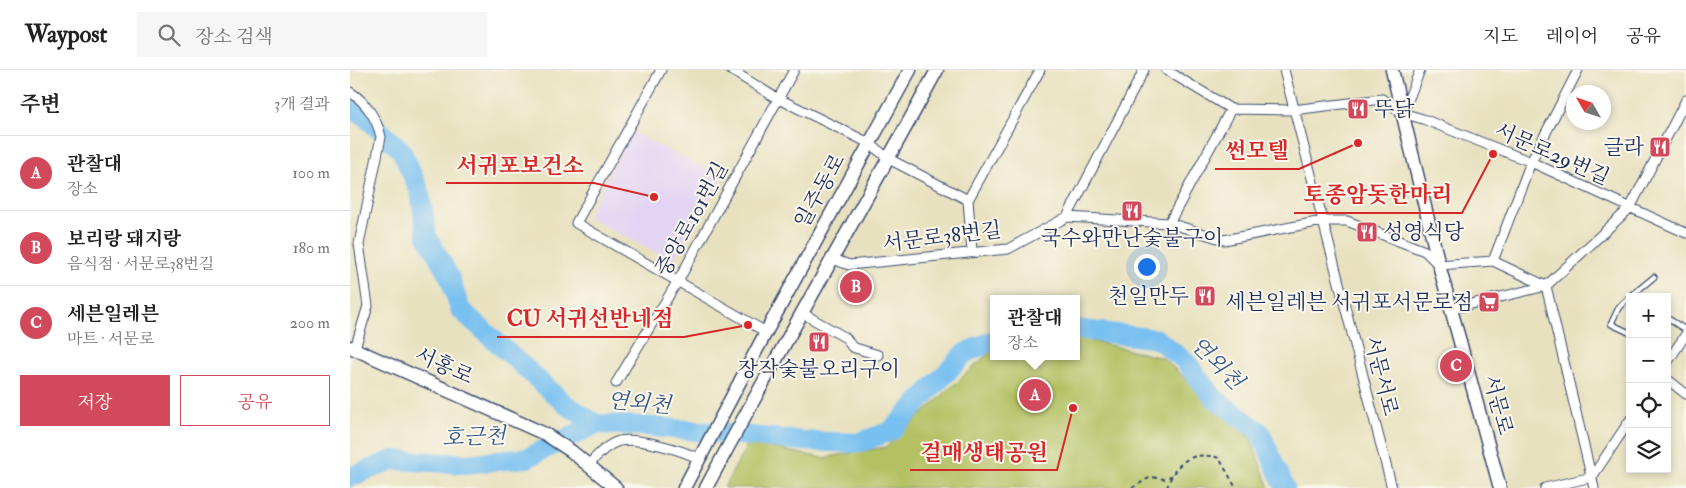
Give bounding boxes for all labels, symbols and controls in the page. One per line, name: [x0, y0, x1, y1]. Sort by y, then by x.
search box: [137, 12, 487, 57]
text: Waypost: [25, 19, 107, 50]
icon: search: [155, 21, 183, 49]
text: 장소 검색: [195, 25, 273, 49]
text: 지도: [1483, 25, 1518, 48]
text: 레이어: [1546, 25, 1598, 48]
text: 공유: [1626, 25, 1661, 48]
north arrow: [1566, 85, 1611, 130]
text: 주변: [20, 91, 61, 118]
text: 3개 결과: [274, 94, 330, 114]
place label: 뚜닭: [1374, 96, 1415, 123]
restaurant icon: 뚜닭: [1346, 97, 1370, 121]
street label: 서문로29번길: [1490, 117, 1614, 191]
callout: 썬모텔: [1215, 132, 1299, 169]
place label: 글라: [1603, 134, 1645, 161]
restaurant icon: 글라: [1648, 135, 1672, 159]
text: 썬모텔: [1225, 137, 1289, 165]
callout: 서귀포보건소: [446, 146, 594, 183]
street label: 일주동로: [789, 149, 851, 233]
text: 관찰대: [67, 152, 122, 176]
text: 서귀포보건소: [456, 152, 584, 180]
street label: 중앙로101번길: [649, 157, 735, 281]
text: A: [31, 163, 41, 183]
text: 100 m: [292, 163, 330, 183]
callout: 토종암돗한마리: [1294, 176, 1462, 213]
text: 장소: [67, 179, 98, 199]
text: 토종암돗한마리: [1304, 181, 1452, 209]
restaurant icon: 국수와만난숯불구이: [1120, 199, 1144, 223]
street label: 서문로38번길: [881, 216, 1003, 258]
place label: 성영식당: [1383, 219, 1465, 246]
restaurant icon: 성영식당: [1355, 220, 1379, 244]
place label: 국수와만난숯불구이: [1041, 225, 1223, 252]
text: 보리랑 돼지랑: [67, 227, 181, 251]
text: B: [31, 238, 41, 258]
text: 180 m: [293, 238, 330, 258]
text: 음식점 · 서문로38번길: [67, 254, 214, 274]
your location: [1134, 254, 1160, 280]
pin: B: [840, 268, 872, 306]
place label: 천일만두: [1108, 283, 1189, 310]
restaurant icon: 천일만두: [1193, 284, 1217, 308]
place label: 세븐일레븐 서귀포서문로점: [1225, 289, 1473, 316]
supermarket icon: 세븐일레븐 서귀포서문로점: [1477, 290, 1501, 314]
map controls: [1626, 293, 1671, 473]
button: +: [1626, 293, 1671, 338]
popup: [990, 295, 1080, 360]
callout: CU 서귀선반네점: [497, 300, 684, 337]
text: 세븐일레븐: [67, 302, 159, 326]
text: CU 서귀선반네점: [507, 305, 673, 333]
text: 관찰대: [1007, 306, 1063, 330]
text: C: [30, 313, 42, 333]
text: 200 m: [290, 313, 330, 333]
text: 마트 · 서문로: [67, 329, 154, 349]
restaurant icon: 장작숯불오리구이: [807, 330, 831, 354]
water label: 연외천: [1185, 331, 1251, 397]
text: 장소: [1007, 333, 1038, 353]
street label: 서문서로: [1358, 333, 1404, 419]
button: −: [1626, 338, 1671, 383]
street label: 서홍로: [411, 341, 477, 391]
pin: C: [1440, 347, 1472, 385]
place label: 장작숯불오리구이: [738, 356, 900, 383]
street label: 서문로: [1477, 372, 1519, 438]
button: 저장: [20, 375, 170, 426]
button: 공유: [180, 375, 330, 426]
pin: A: [1019, 376, 1051, 414]
button: locate: [1626, 383, 1671, 428]
water label: 연외천: [606, 386, 674, 420]
water label: 호근천: [442, 422, 508, 452]
button: layers: [1626, 428, 1671, 473]
callout: 걸매생태공원: [910, 433, 1057, 470]
text: 걸매생태공원: [920, 439, 1048, 467]

